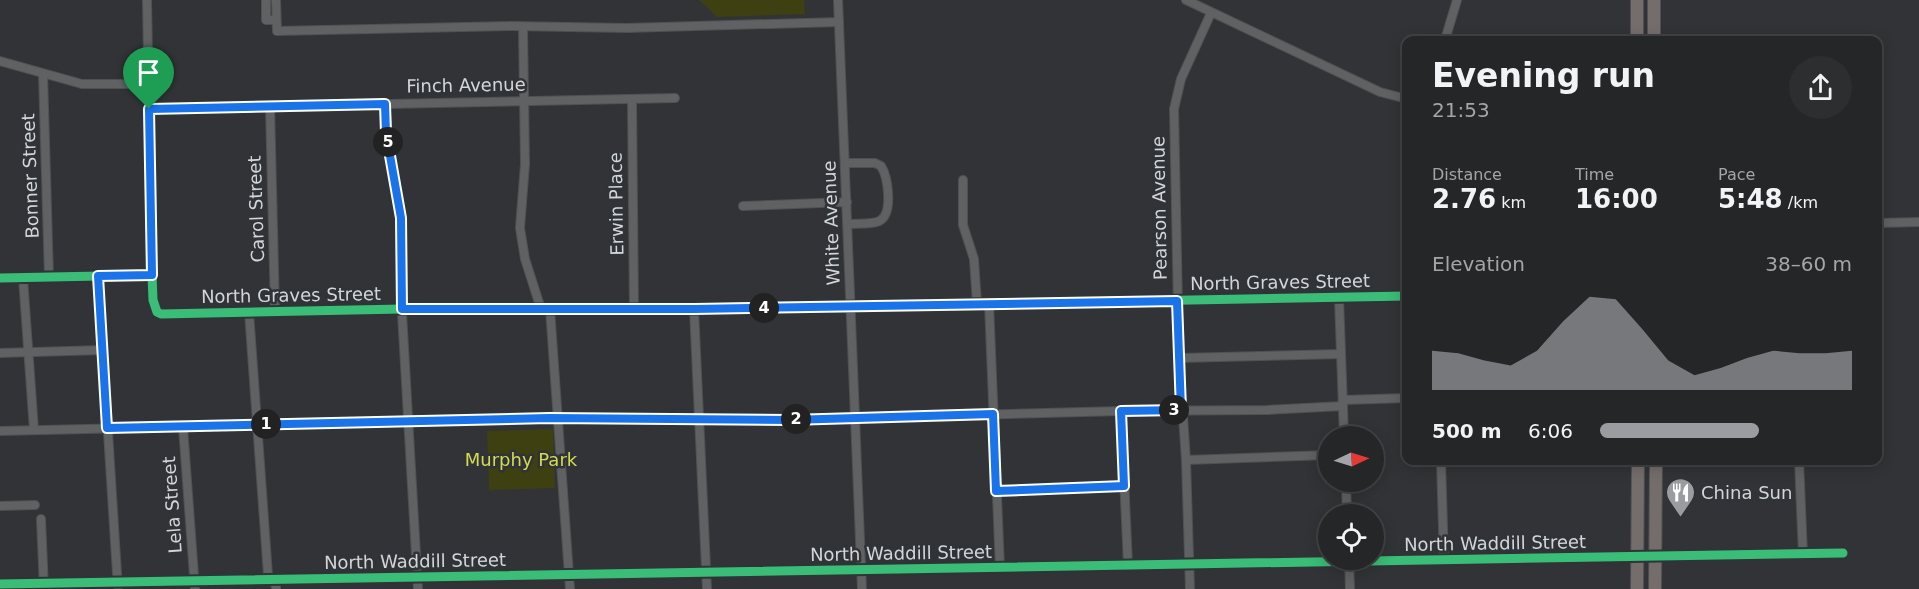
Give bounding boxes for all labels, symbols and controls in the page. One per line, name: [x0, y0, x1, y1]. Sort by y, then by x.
pin: [123, 47, 174, 109]
icon: arrive: [132, 56, 165, 89]
text: Evening run: [1432, 56, 1655, 95]
button: share: [1789, 56, 1852, 119]
street label: Finch Avenue: [406, 73, 526, 97]
text: 21:53: [1432, 98, 1490, 122]
street label: Bonner Street: [17, 113, 43, 239]
pin: 5: [373, 127, 403, 157]
text: 5: [382, 132, 394, 151]
street label: Pearson Avenue: [1147, 136, 1171, 280]
street label: Erwin Place: [605, 152, 627, 256]
street label: Carol Street: [244, 155, 268, 263]
street label: White Avenue: [818, 160, 844, 286]
text: Distance: [1432, 165, 1502, 184]
text: Time: [1575, 165, 1614, 184]
text: Pace: [1718, 165, 1755, 184]
text: 2.76: [1432, 184, 1496, 214]
text: 16:00: [1575, 184, 1658, 214]
text: 5:48: [1718, 184, 1783, 214]
text: km: [1496, 193, 1526, 212]
text: /km: [1783, 193, 1818, 212]
text: Elevation: [1432, 252, 1525, 276]
text: 38–60 m: [1765, 252, 1852, 276]
street label: North Graves Street: [1190, 270, 1370, 294]
street label: North Graves Street: [201, 283, 381, 307]
pin: 4: [749, 293, 779, 323]
text: 4: [758, 298, 770, 317]
pin: 3: [1159, 395, 1189, 425]
text: 3: [1168, 400, 1180, 419]
pin: 2: [781, 404, 811, 434]
pin: 1: [251, 409, 281, 439]
text: 2: [790, 409, 802, 428]
text: 1: [260, 414, 272, 433]
text: 500 m: [1432, 419, 1502, 443]
text: 6:06: [1528, 419, 1573, 443]
north arrow: [1318, 426, 1384, 492]
map controls: [1318, 426, 1384, 570]
park label: Murphy Park: [465, 449, 578, 470]
street label: Lela Street: [158, 456, 186, 554]
restaurant icon: China Sun: [1664, 476, 1696, 518]
place label: China Sun: [1701, 482, 1792, 503]
button: locate: [1318, 504, 1384, 570]
street label: North Waddill Street: [1404, 531, 1586, 555]
street label: North Waddill Street: [810, 541, 992, 565]
street label: North Waddill Street: [324, 549, 506, 573]

